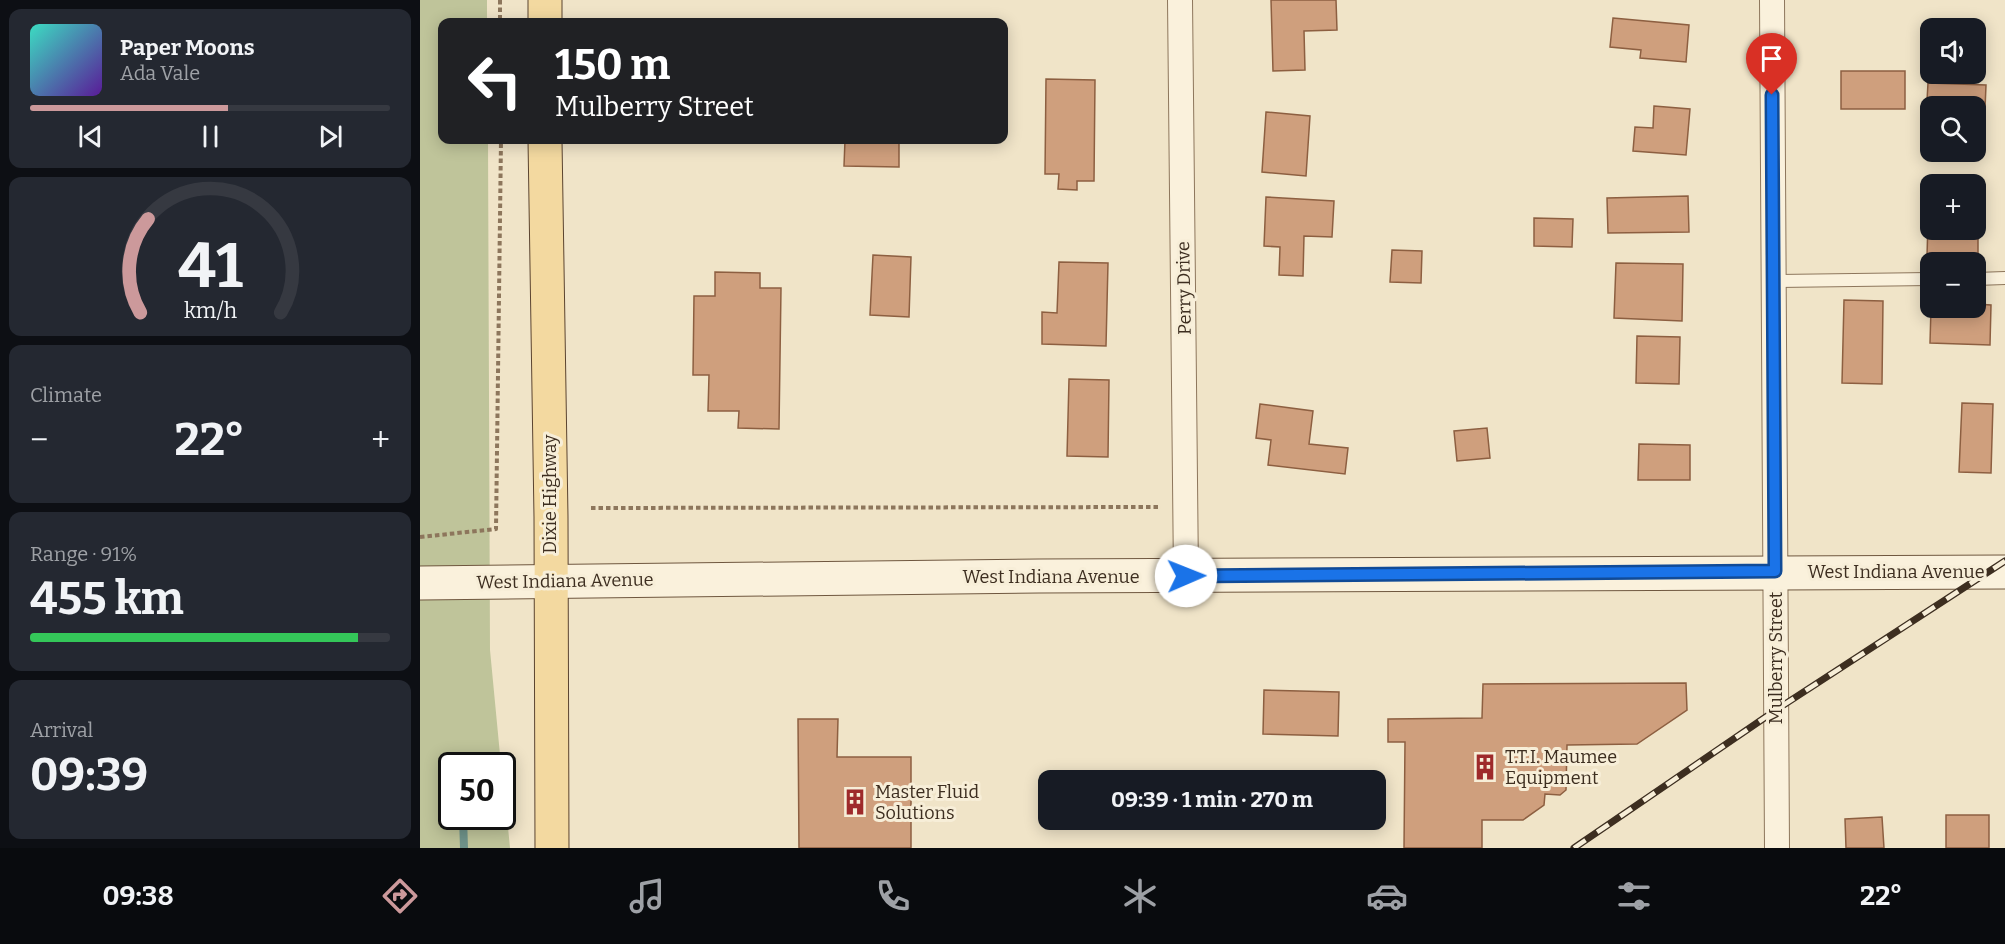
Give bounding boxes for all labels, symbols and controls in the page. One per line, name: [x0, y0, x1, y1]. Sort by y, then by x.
map controls: [1920, 18, 1986, 318]
button: sound: [1920, 18, 1986, 84]
pin: [1746, 33, 1797, 95]
text: Paper Moons: [120, 34, 255, 61]
text: 150 m: [555, 40, 670, 90]
icon: left: [456, 42, 534, 120]
icon: arrive: [1755, 42, 1788, 75]
text: Ada Vale: [120, 61, 200, 85]
text: Mulberry Street: [555, 91, 754, 123]
button: search: [1920, 96, 1986, 162]
icon: previous: [74, 120, 107, 153]
icon: pause: [194, 120, 227, 153]
icon: next: [314, 120, 347, 153]
button: +: [1920, 174, 1986, 240]
text: 41: [178, 229, 243, 304]
street label: Perry Drive: [1172, 241, 1196, 335]
button: −: [1920, 252, 1986, 318]
text: km/h: [183, 299, 237, 325]
text: Climate: [30, 383, 102, 407]
text: 22°: [174, 413, 245, 467]
text: −: [30, 420, 48, 460]
text: +: [371, 420, 390, 460]
street label: Dixie Highway: [539, 434, 561, 554]
text: Range · 91%: [30, 542, 137, 566]
position arrow: [1154, 544, 1218, 608]
street label: West Indiana Avenue: [1807, 561, 1985, 583]
street label: West Indiana Avenue: [962, 566, 1140, 588]
street label: West Indiana Avenue: [476, 568, 654, 594]
text: 455 km: [30, 572, 184, 626]
street label: Mulberry Street: [1765, 591, 1787, 724]
text: Arrival: [30, 718, 93, 742]
place label: T.T.I. Maumee Equipment: [1505, 746, 1617, 789]
text: 09:39: [30, 748, 148, 802]
speed limit sign: 50: [438, 752, 516, 830]
building icon: T.T.I. Maumee Equipment: [1470, 752, 1500, 782]
place label: Master Fluid Solutions: [875, 781, 979, 824]
text: 09:39 · 1 min · 270 m: [1111, 786, 1313, 813]
building icon: Master Fluid Solutions: [840, 787, 870, 817]
icon: directions: [379, 875, 421, 917]
icon: music: [626, 875, 668, 917]
icon: phone: [872, 875, 914, 917]
icon: climate: [1119, 875, 1161, 917]
icon: car: [1366, 875, 1408, 917]
icon: filters: [1613, 875, 1655, 917]
text: 09:38: [102, 880, 174, 912]
text: 22°: [1860, 880, 1902, 912]

